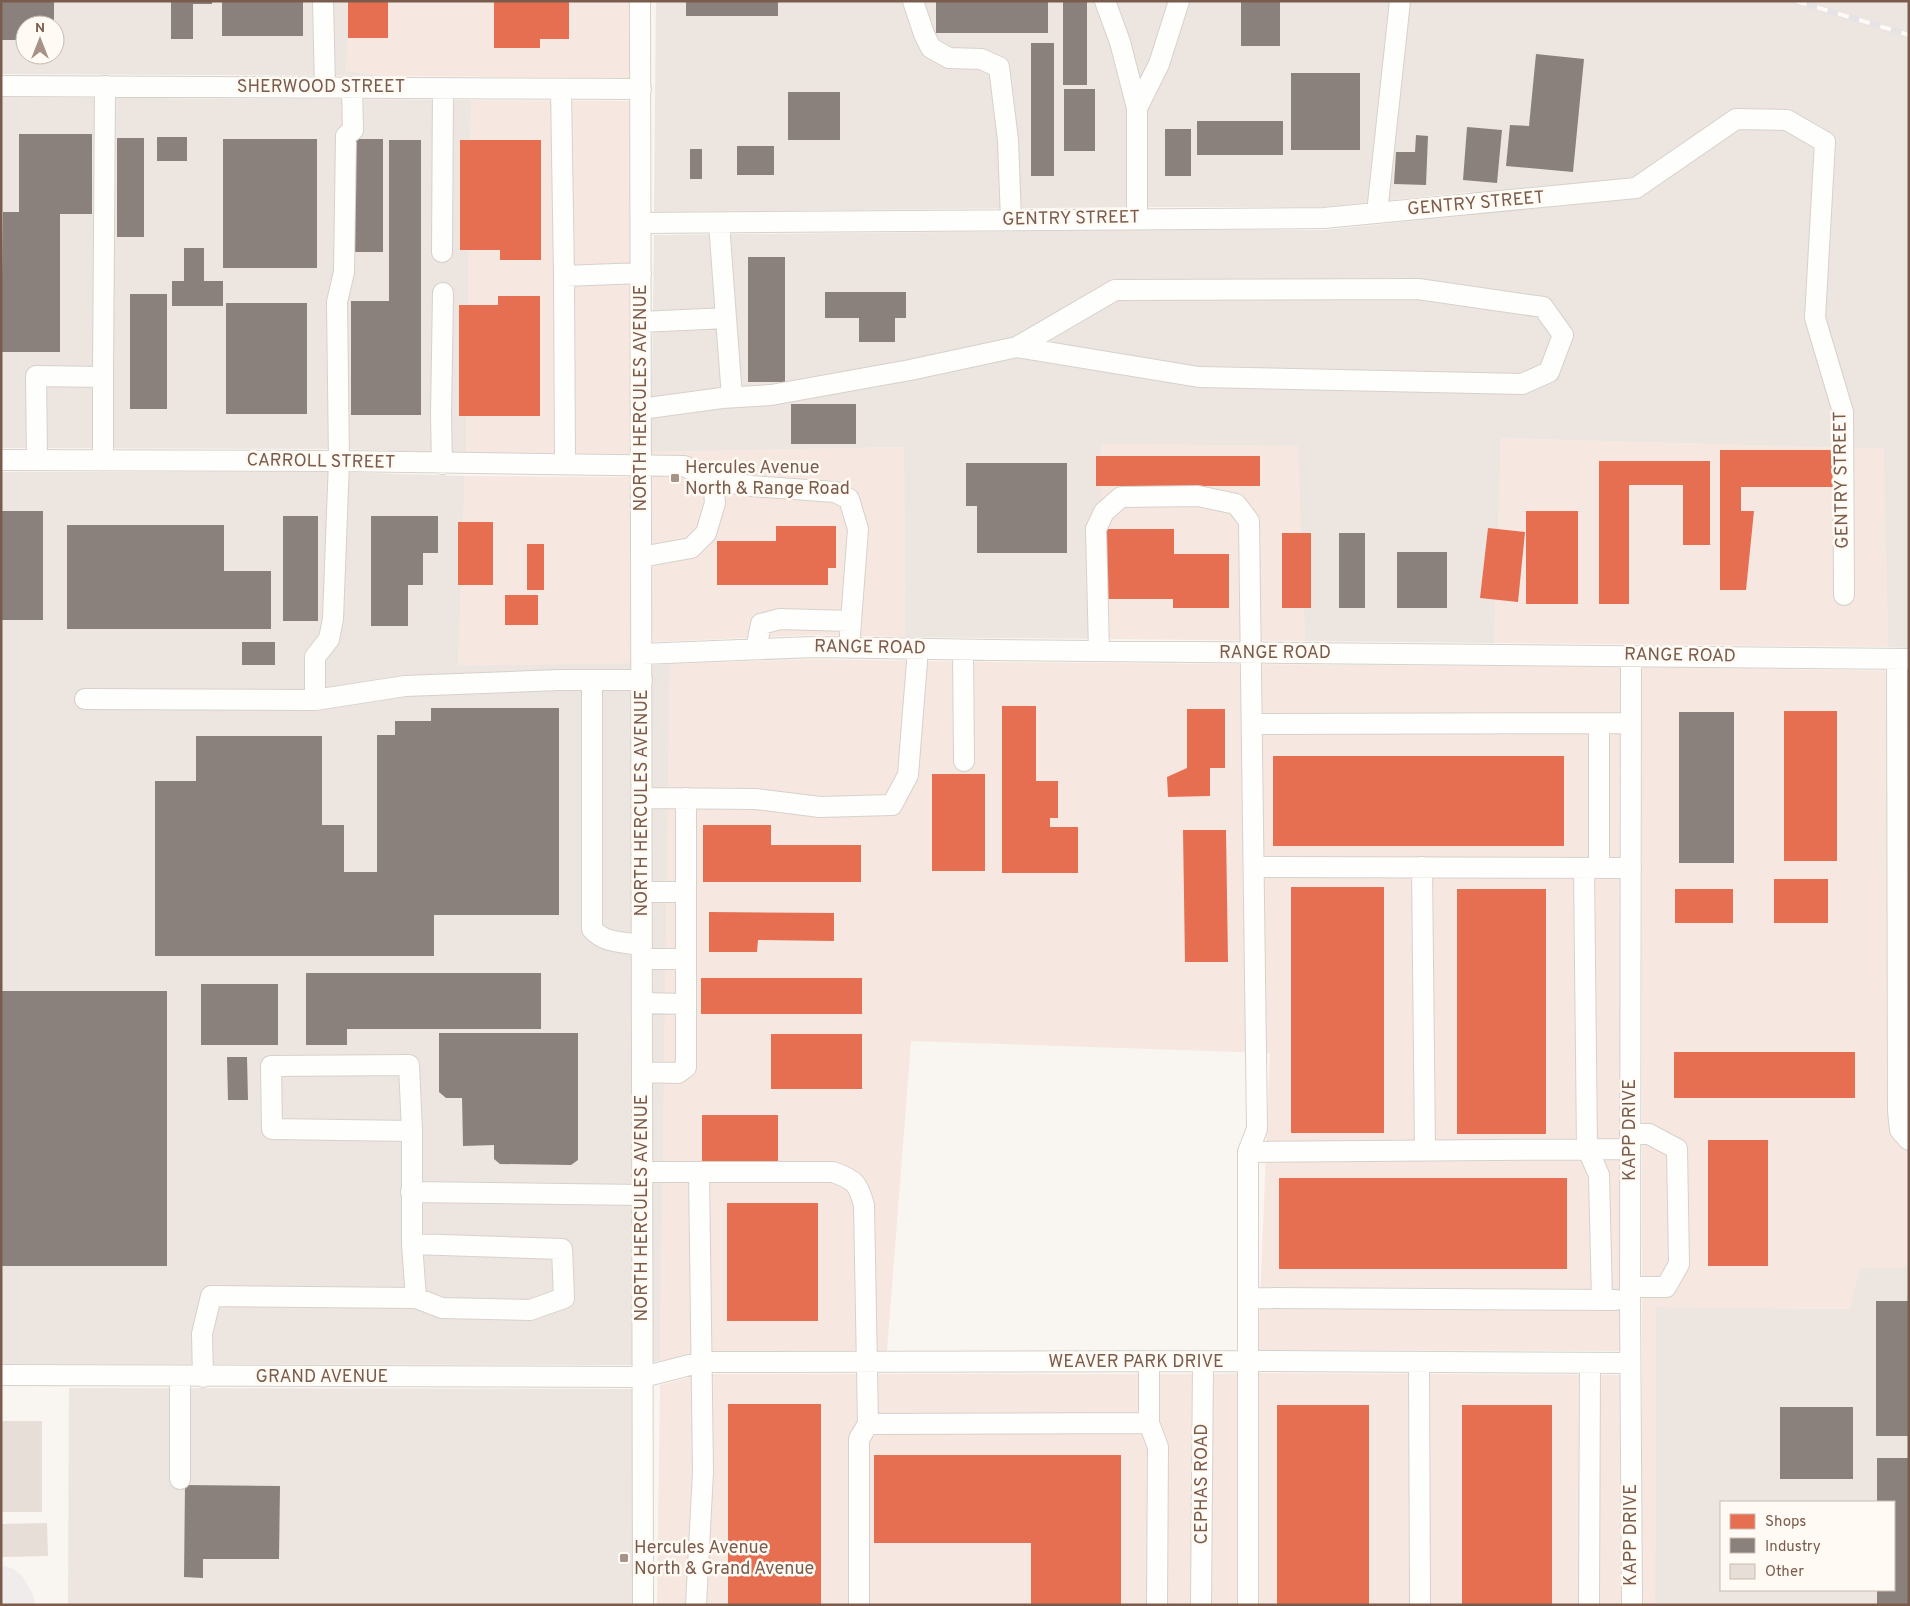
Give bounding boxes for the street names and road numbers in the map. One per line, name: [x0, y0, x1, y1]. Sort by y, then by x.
street label: SHERWOOD STREET: [237, 76, 405, 99]
street label: GENTRY STREET: [1406, 187, 1546, 221]
street label: GENTRY STREET: [1002, 206, 1140, 232]
street label: NORTH HERCULES AVENUE: [630, 284, 653, 512]
street label: GENTRY STREET: [1829, 411, 1855, 549]
street label: CARROLL STREET: [246, 449, 396, 475]
street label: RANGE ROAD: [814, 636, 926, 660]
street label: RANGE ROAD: [1219, 642, 1331, 665]
street label: RANGE ROAD: [1624, 644, 1736, 668]
street label: NORTH HERCULES AVENUE: [631, 689, 654, 917]
street label: KAPP DRIVE: [1619, 1079, 1642, 1181]
street label: NORTH HERCULES AVENUE: [631, 1094, 654, 1322]
street label: WEAVER PARK DRIVE: [1048, 1351, 1224, 1374]
street label: GRAND AVENUE: [256, 1366, 388, 1389]
street label: CEPHAS ROAD: [1191, 1423, 1214, 1545]
street label: KAPP DRIVE: [1620, 1484, 1643, 1586]

